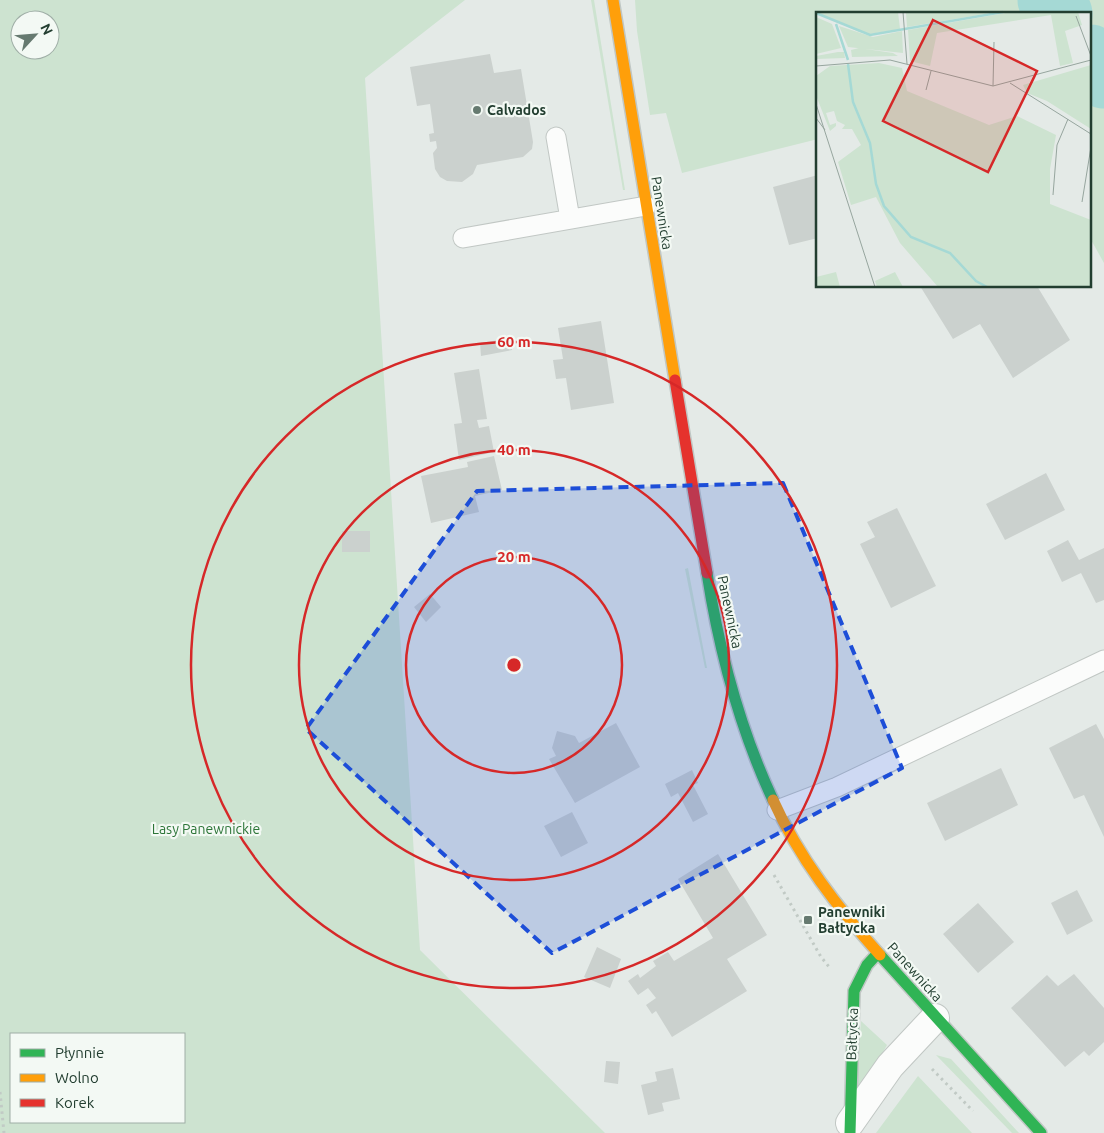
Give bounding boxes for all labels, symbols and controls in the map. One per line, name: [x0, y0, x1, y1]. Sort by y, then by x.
north arrow: [10, 10, 60, 60]
inset map: [816, 12, 1092, 288]
text: N: [37, 21, 56, 38]
place label: Calvados: [487, 102, 547, 118]
marker: Calvados: [471, 104, 483, 116]
street label: Panewnicka: [648, 175, 676, 251]
text: 60 m: [497, 333, 531, 350]
text: 40 m: [497, 441, 531, 458]
text: 20 m: [497, 548, 531, 565]
street label: Panewnicka: [714, 574, 746, 650]
centre of rings: [505, 656, 523, 674]
park label: Lasy Panewnickie: [152, 821, 260, 837]
place label: Panewniki Bałtycka: [818, 904, 885, 936]
marker: Panewniki Bałtycka: [802, 914, 814, 926]
street label: Panewnicka: [884, 939, 946, 1005]
street label: Bałtycka: [843, 1007, 861, 1061]
legend: [10, 1033, 185, 1123]
text: Płynnie: [55, 1044, 104, 1061]
text: Wolno: [55, 1069, 99, 1086]
text: Korek: [55, 1094, 95, 1111]

